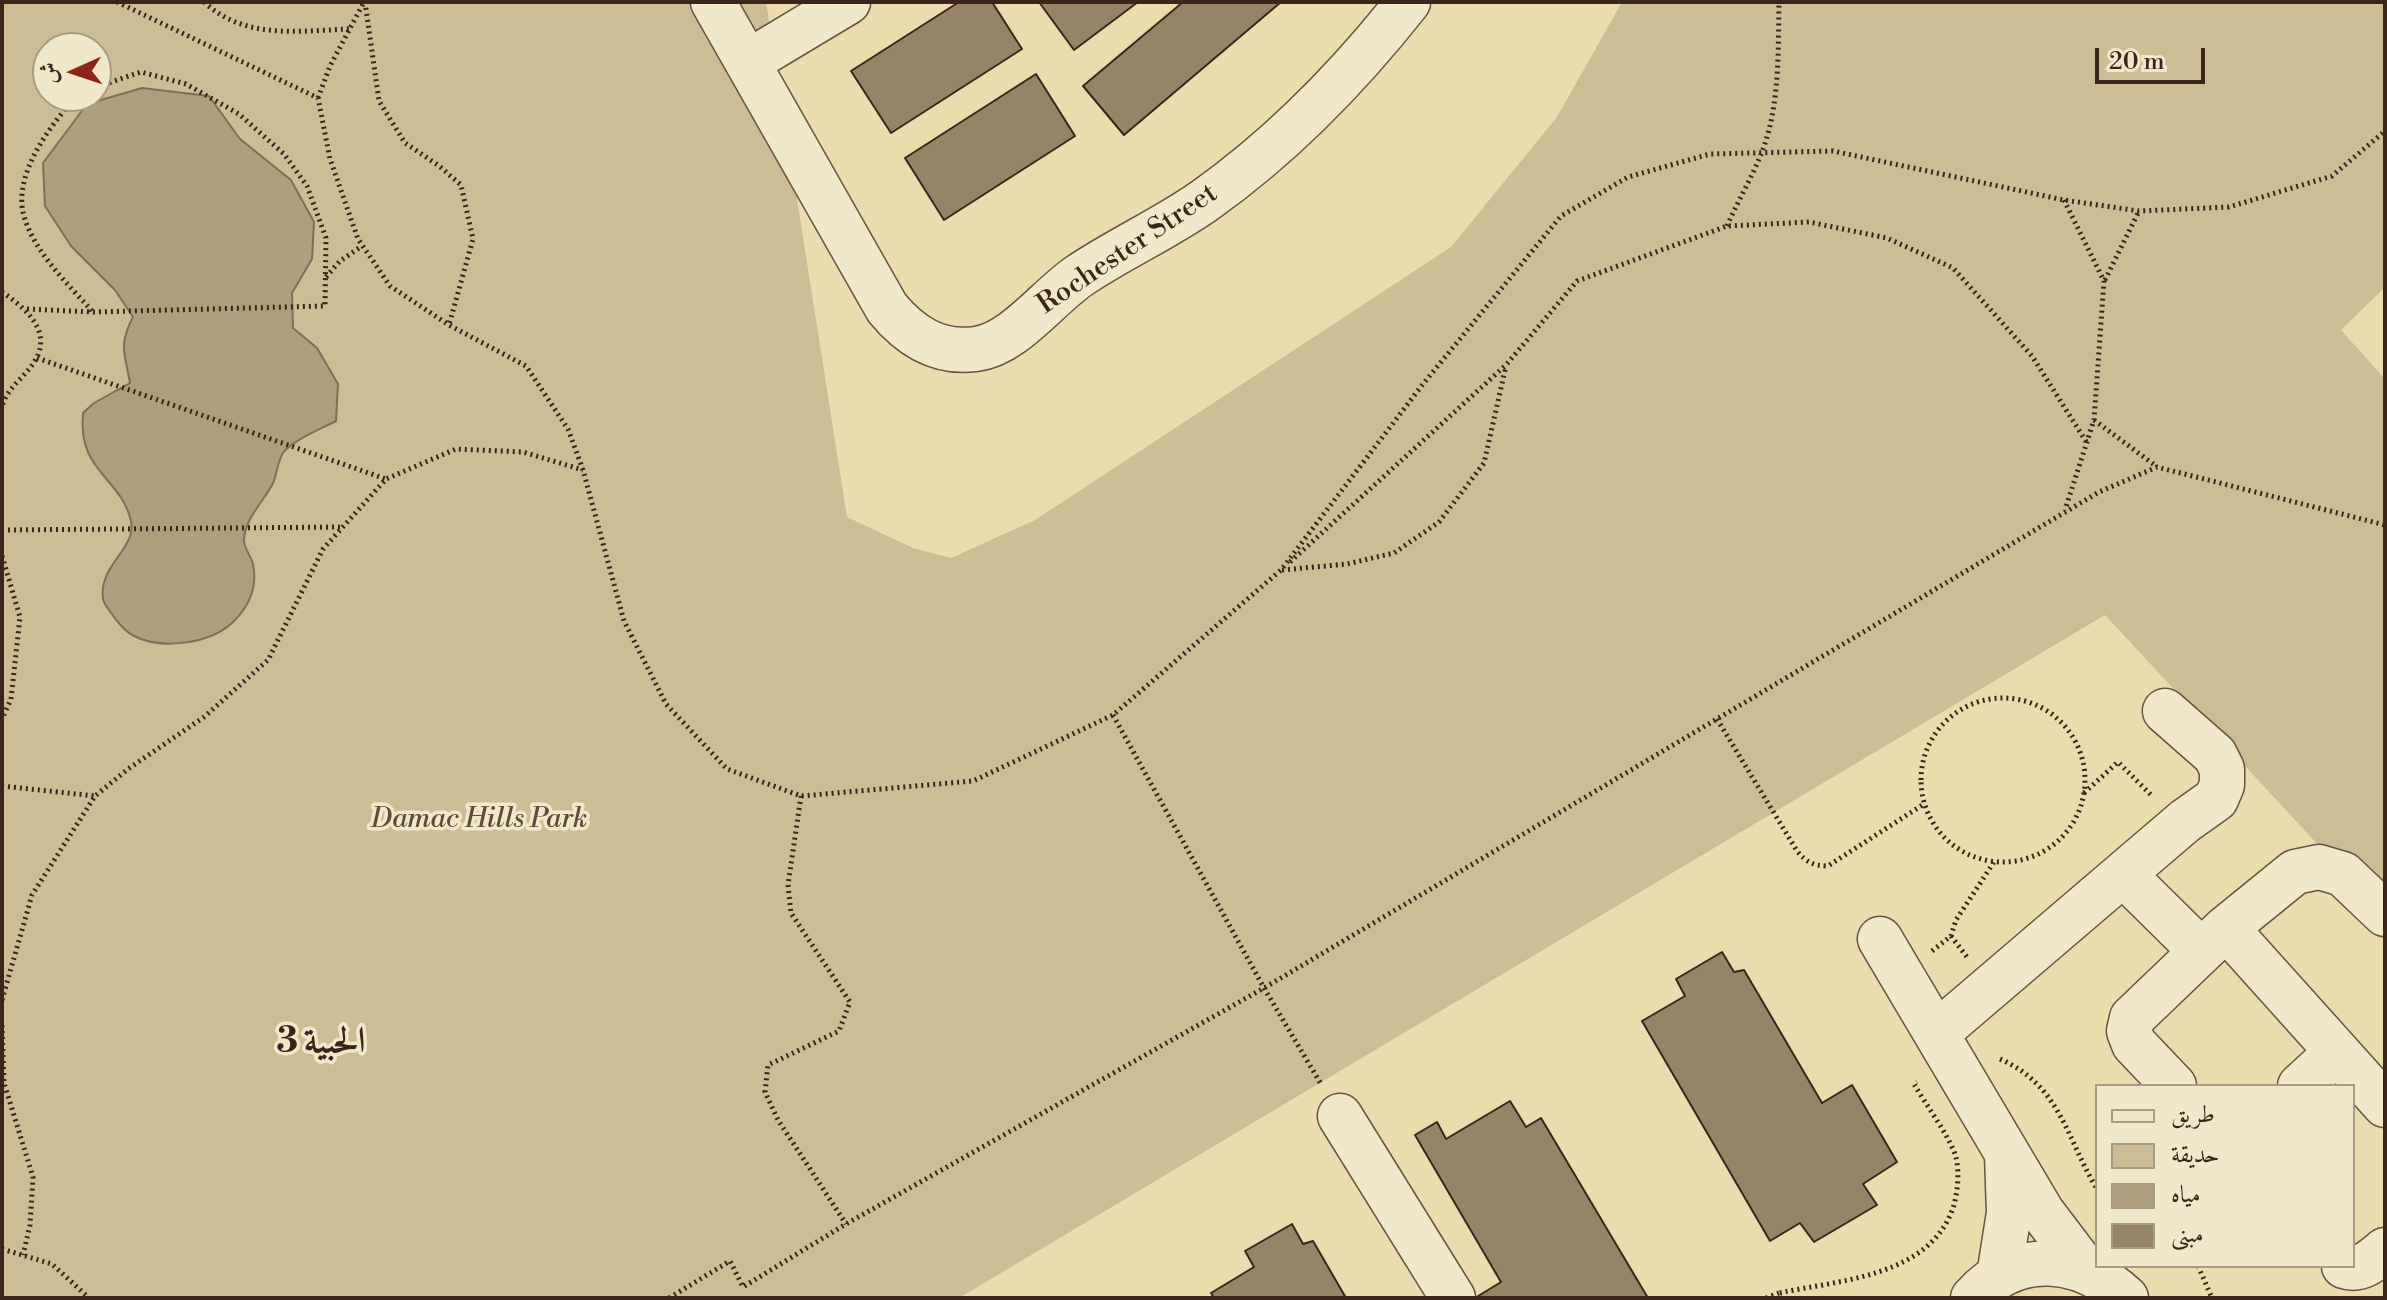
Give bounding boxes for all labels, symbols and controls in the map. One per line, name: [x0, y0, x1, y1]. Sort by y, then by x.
north arrow: [32, 32, 112, 112]
scale bar: [2099, 32, 2209, 82]
text: 20 m: [2109, 47, 2165, 77]
text: ش: [35, 62, 64, 85]
street label: Rochester Street: [1032, 177, 1224, 323]
park label: Damac Hills Park: [371, 803, 587, 837]
district label: الحبية 3: [276, 1021, 366, 1065]
legend: [2095, 1084, 2355, 1268]
text: طريق: [2171, 1100, 2215, 1130]
text: حديقة: [2171, 1140, 2220, 1170]
text: مياه: [2171, 1180, 2201, 1210]
text: مبنى: [2171, 1220, 2204, 1250]

